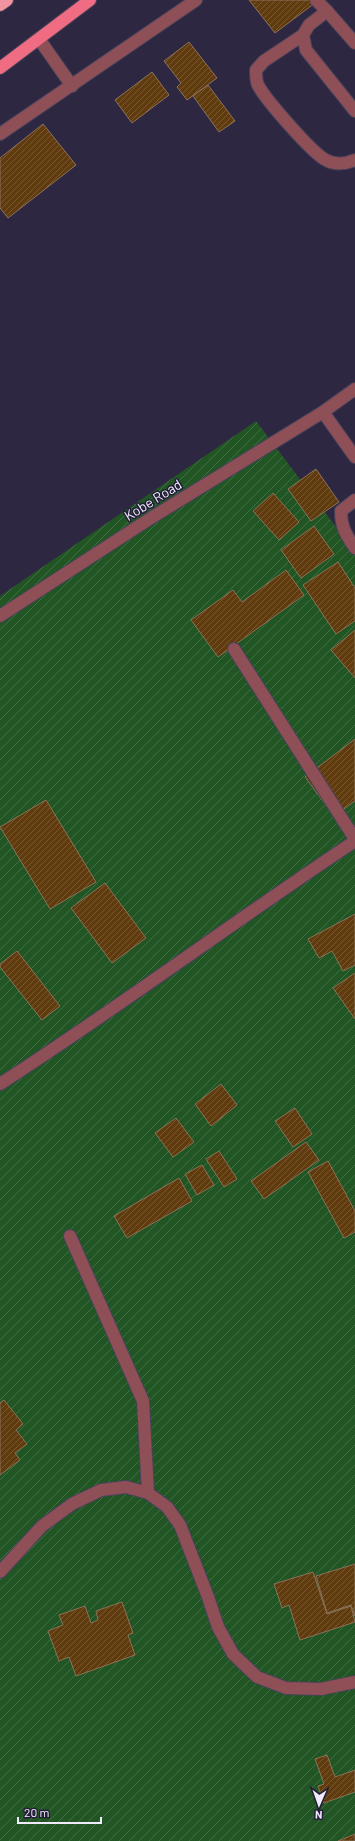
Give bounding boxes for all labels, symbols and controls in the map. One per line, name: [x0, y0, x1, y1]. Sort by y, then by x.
street label: Kobe Road: [121, 475, 185, 524]
north arrow: [299, 1785, 339, 1825]
scale bar: [18, 1799, 101, 1825]
text: 20 m: [24, 1805, 50, 1819]
text: N: [315, 1809, 323, 1822]

